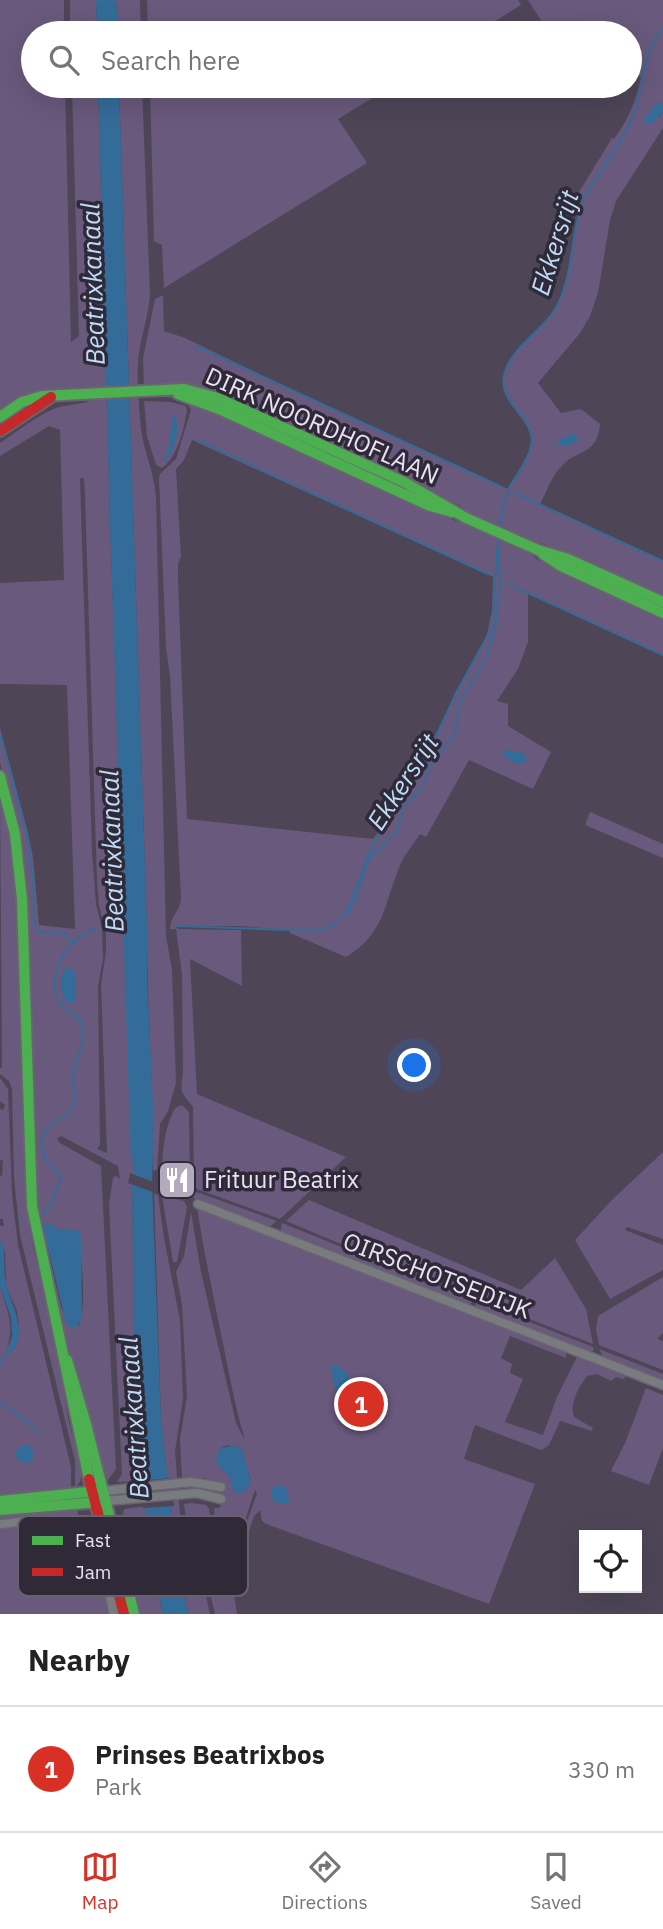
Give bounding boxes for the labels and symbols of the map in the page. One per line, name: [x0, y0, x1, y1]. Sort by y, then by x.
water label: Ekkersrijt: [522, 186, 586, 299]
water label: Beatrixkanaal: [72, 202, 112, 366]
street label: DIRK NOORDHOFLAAN: [201, 359, 444, 491]
water label: Ekkersrijt: [359, 727, 446, 836]
water label: Beatrixkanaal: [91, 769, 131, 933]
your location: [397, 1048, 431, 1082]
restaurant icon: Frituur Beatrix: [156, 1159, 198, 1201]
place label: Frituur Beatrix: [204, 1163, 359, 1195]
street label: OIRSCHOTSEDIJK: [339, 1224, 536, 1326]
water label: Beatrixkanaal: [110, 1336, 156, 1500]
pin: 1: [338, 1378, 384, 1430]
legend: [18, 1516, 248, 1596]
text: Fast: [75, 1528, 111, 1552]
text: Jam: [75, 1560, 111, 1584]

